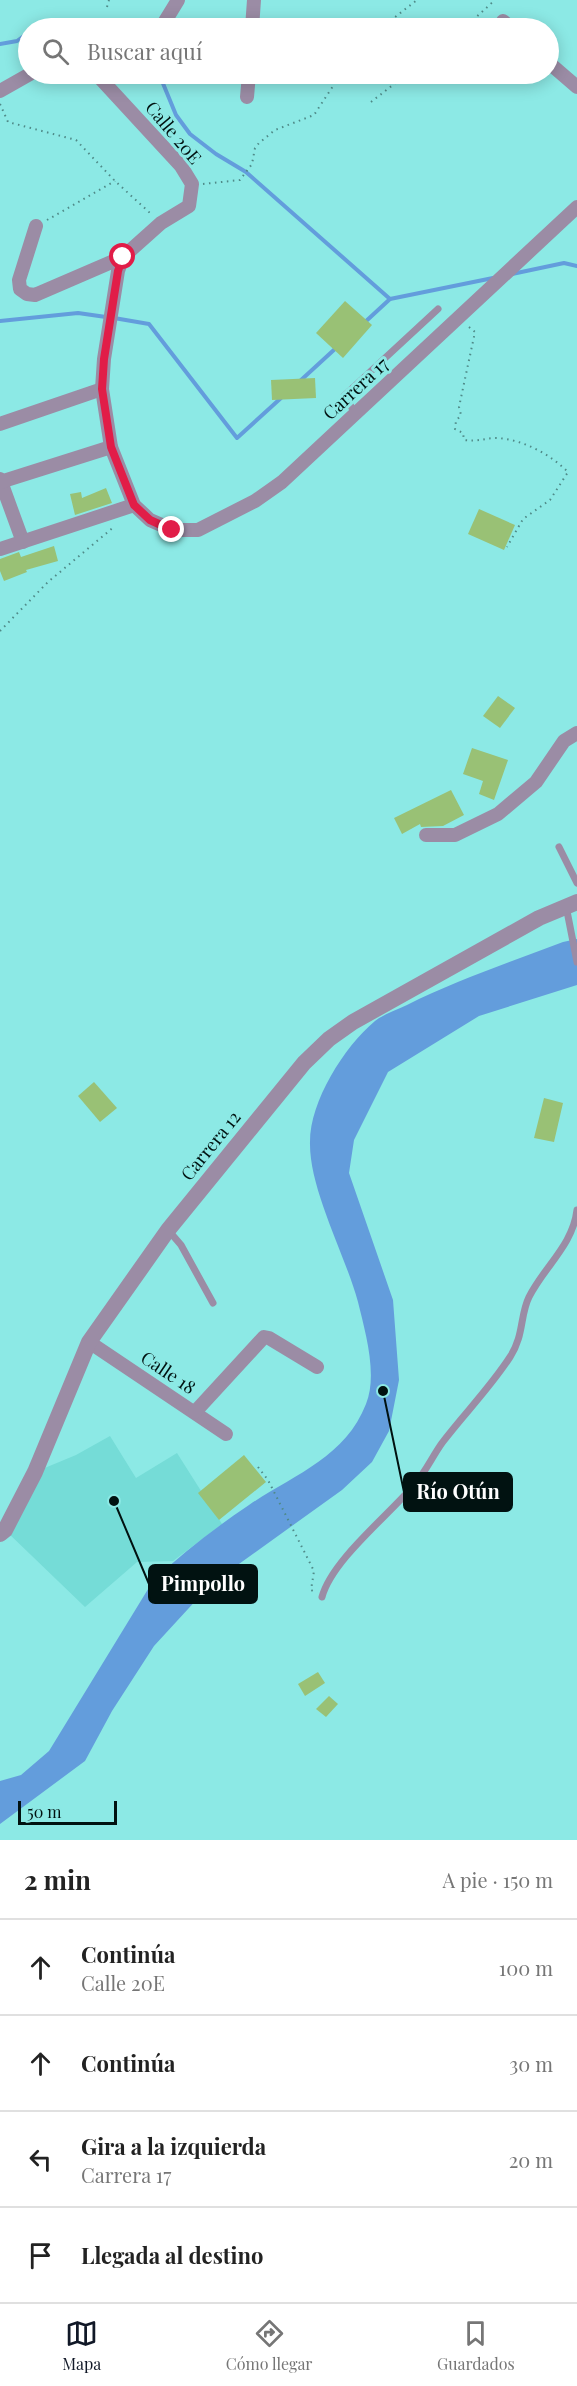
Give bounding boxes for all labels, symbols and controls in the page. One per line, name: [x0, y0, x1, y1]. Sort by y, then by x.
search box: [18, 18, 559, 84]
icon: search: [39, 35, 72, 68]
text: Buscar aquí: [87, 36, 202, 66]
street label: Calle 20E: [140, 96, 207, 169]
route start: [109, 243, 135, 269]
street label: Carrera 17: [317, 351, 394, 425]
route end: [158, 516, 184, 542]
street label: Carrera 12: [175, 1106, 246, 1185]
street label: Calle 18: [137, 1345, 201, 1399]
callout: Río Otún: [404, 1473, 512, 1511]
text: Río Otún: [416, 1477, 500, 1504]
callout: Pimpollo: [149, 1565, 257, 1603]
text: Pimpollo: [161, 1569, 245, 1596]
scale bar: [18, 1798, 117, 1826]
text: 50 m: [27, 1801, 61, 1822]
text: 2 min: [24, 1862, 91, 1897]
text: A pie · 150 m: [442, 1866, 553, 1893]
text: Continúa: [81, 1939, 175, 1969]
icon: ahead: [24, 1951, 57, 1984]
text: 100 m: [499, 1954, 553, 1981]
text: Calle 20E: [81, 1969, 165, 1996]
icon: ahead: [24, 2047, 57, 2080]
text: Continúa: [81, 2048, 175, 2078]
text: 30 m: [509, 2050, 553, 2077]
text: Gira a la izquierda: [81, 2131, 266, 2161]
icon: left: [24, 2143, 57, 2176]
text: 20 m: [509, 2146, 553, 2173]
text: Carrera 17: [81, 2161, 171, 2188]
icon: arrive: [24, 2239, 57, 2272]
text: Llegada al destino: [81, 2240, 263, 2270]
tab: Mapa: [62, 2317, 101, 2374]
tab: Cómo llegar: [226, 2317, 313, 2374]
tab: Guardados: [437, 2317, 515, 2374]

